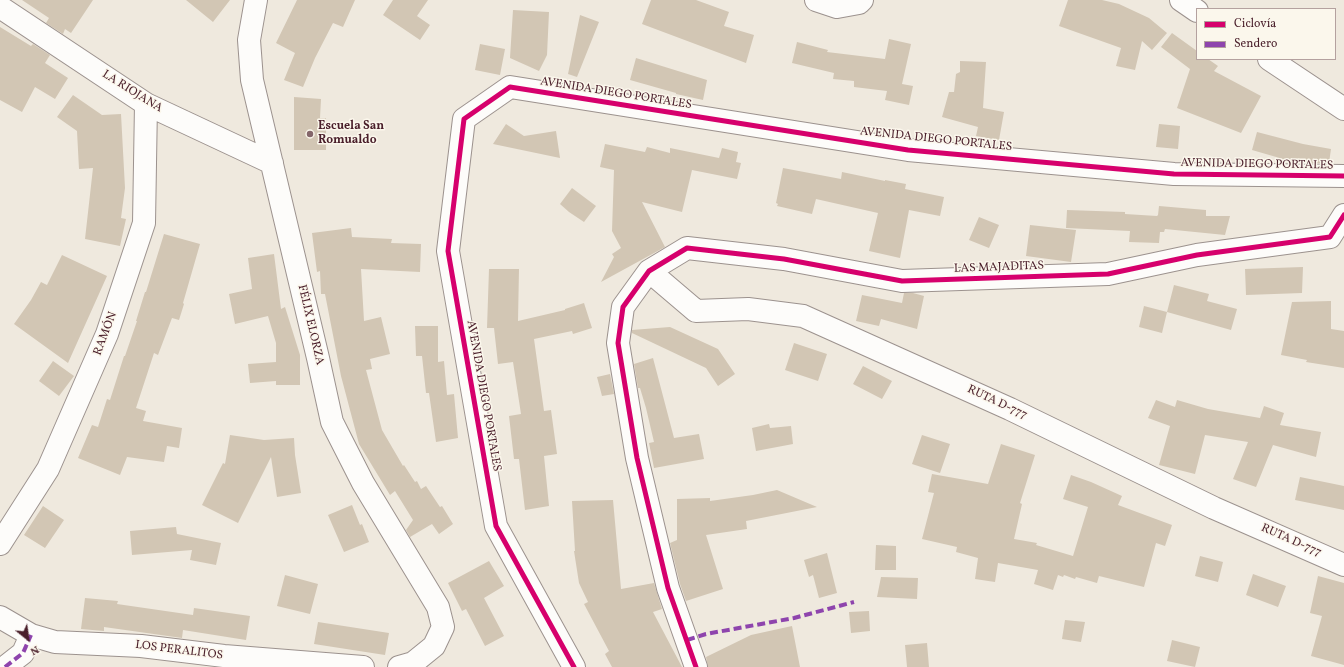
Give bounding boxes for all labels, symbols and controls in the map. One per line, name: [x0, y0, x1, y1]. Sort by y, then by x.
legend: [1196, 8, 1336, 60]
text: Ciclovía: [1234, 16, 1276, 32]
text: Sendero: [1234, 36, 1277, 52]
street label: LA RIOJANA: [99, 68, 165, 116]
street label: AVENIDA DIEGO PORTALES: [539, 75, 693, 113]
place label: Escuela San Romualdo: [318, 120, 384, 148]
street label: AVENIDA DIEGO PORTALES: [859, 125, 1013, 155]
marker: Escuela San Romualdo: [305, 129, 315, 139]
street label: AVENIDA DIEGO PORTALES: [1180, 156, 1334, 174]
street label: LAS MAJADITAS: [954, 259, 1044, 277]
street label: FÉLIX ELORZA: [294, 283, 326, 367]
street label: RAMÓN: [91, 310, 121, 358]
street label: AVENIDA DIEGO PORTALES: [463, 319, 503, 473]
street label: RUTA D-777: [965, 383, 1029, 423]
street label: RUTA D-777: [1259, 521, 1323, 561]
north arrow: [8, 619, 48, 659]
street label: LOS PERALITOS: [134, 638, 224, 664]
text: N: [27, 641, 41, 658]

